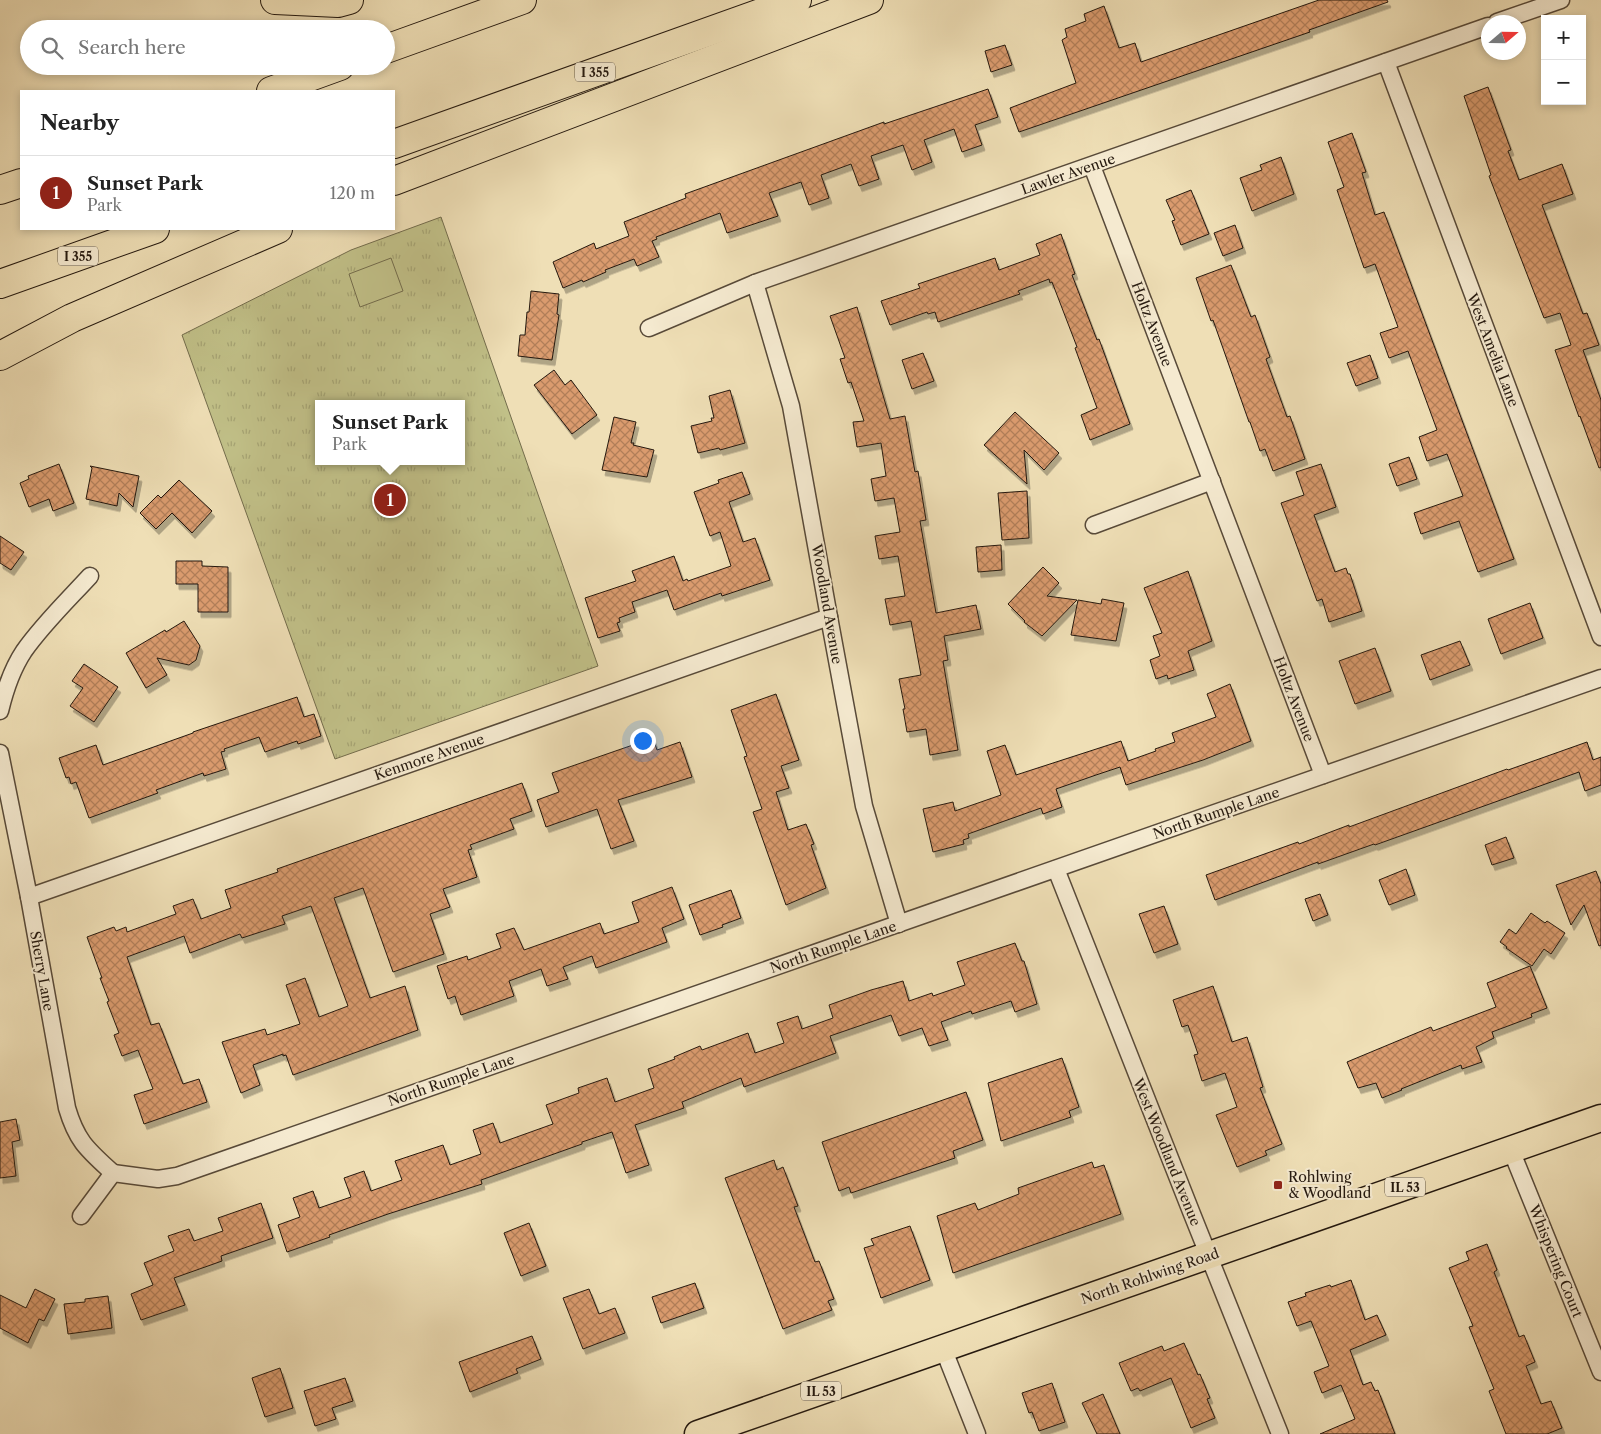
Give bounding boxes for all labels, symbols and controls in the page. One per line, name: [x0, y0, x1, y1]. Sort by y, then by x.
north arrow: [1481, 15, 1526, 60]
map controls: [1541, 15, 1586, 105]
button: +: [1541, 15, 1586, 60]
search box: [20, 20, 395, 75]
icon: search: [38, 34, 66, 62]
text: Search here: [78, 36, 186, 59]
button: −: [1541, 60, 1586, 105]
road number: I 355: [575, 62, 615, 82]
text: Nearby: [40, 110, 119, 135]
street label: Lawler Avenue: [1019, 149, 1118, 199]
text: Sunset Park: [87, 172, 203, 195]
text: 1: [52, 183, 60, 203]
text: 120 m: [330, 183, 375, 203]
text: Park: [87, 195, 122, 215]
road number: I 355: [58, 247, 98, 266]
street label: Holtz Avenue: [1128, 279, 1176, 369]
street label: West Amelia Lane: [1463, 290, 1523, 409]
popup: [315, 400, 465, 465]
text: Sunset Park: [332, 411, 448, 434]
text: Park: [332, 434, 367, 454]
pin: 1: [374, 481, 406, 519]
street label: Woodland Avenue: [807, 542, 846, 666]
street label: Holtz Avenue: [1270, 654, 1318, 744]
your location: [630, 728, 656, 754]
street label: Kenmore Avenue: [372, 730, 487, 784]
street label: North Rumple Lane: [1150, 783, 1282, 843]
street label: North Rumple Lane: [767, 917, 899, 977]
street label: Sherry Lane: [26, 930, 58, 1013]
street label: North Rumple Lane: [385, 1050, 517, 1110]
street label: West Woodland Avenue: [1129, 1075, 1205, 1229]
place label: Rohlwing & Woodland: [1288, 1168, 1372, 1202]
road number: IL 53: [1385, 1178, 1425, 1196]
marker: Rohlwing & Woodland: [1272, 1179, 1284, 1191]
street label: Whispering Court: [1525, 1201, 1587, 1320]
street label: North Rohlwing Road: [1079, 1244, 1222, 1308]
road number: IL 53: [801, 1382, 841, 1400]

